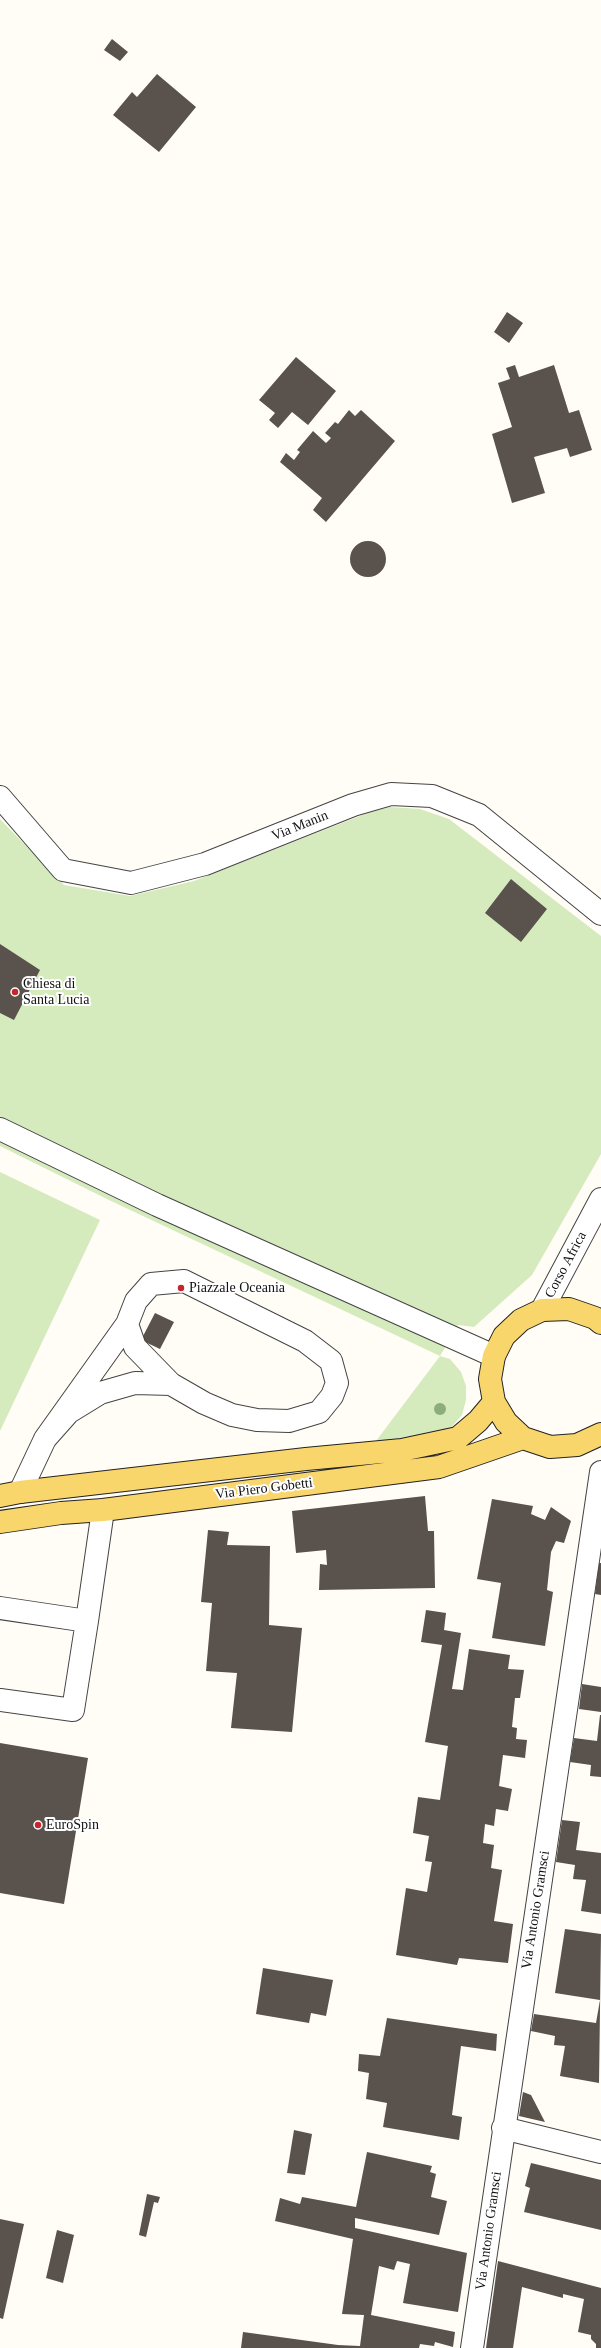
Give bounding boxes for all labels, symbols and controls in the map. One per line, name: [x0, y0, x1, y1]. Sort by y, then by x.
street label: Via Manin: [269, 807, 331, 845]
place label: Chiesa di Santa Lucia: [23, 976, 89, 1008]
marker: Chiesa di Santa Lucia: [10, 987, 20, 997]
street label: Corso Africa: [542, 1229, 590, 1301]
place label: Piazzale Oceania: [189, 1280, 285, 1296]
marker: Piazzale Oceania: [176, 1283, 186, 1293]
street label: Via Piero Gobetti: [214, 1475, 314, 1503]
place label: EuroSpin: [46, 1817, 99, 1833]
marker: EuroSpin: [33, 1820, 43, 1830]
street label: Via Antonio Gramsci: [518, 1850, 554, 1970]
street label: Via Antonio Gramsci: [472, 2171, 506, 2291]

